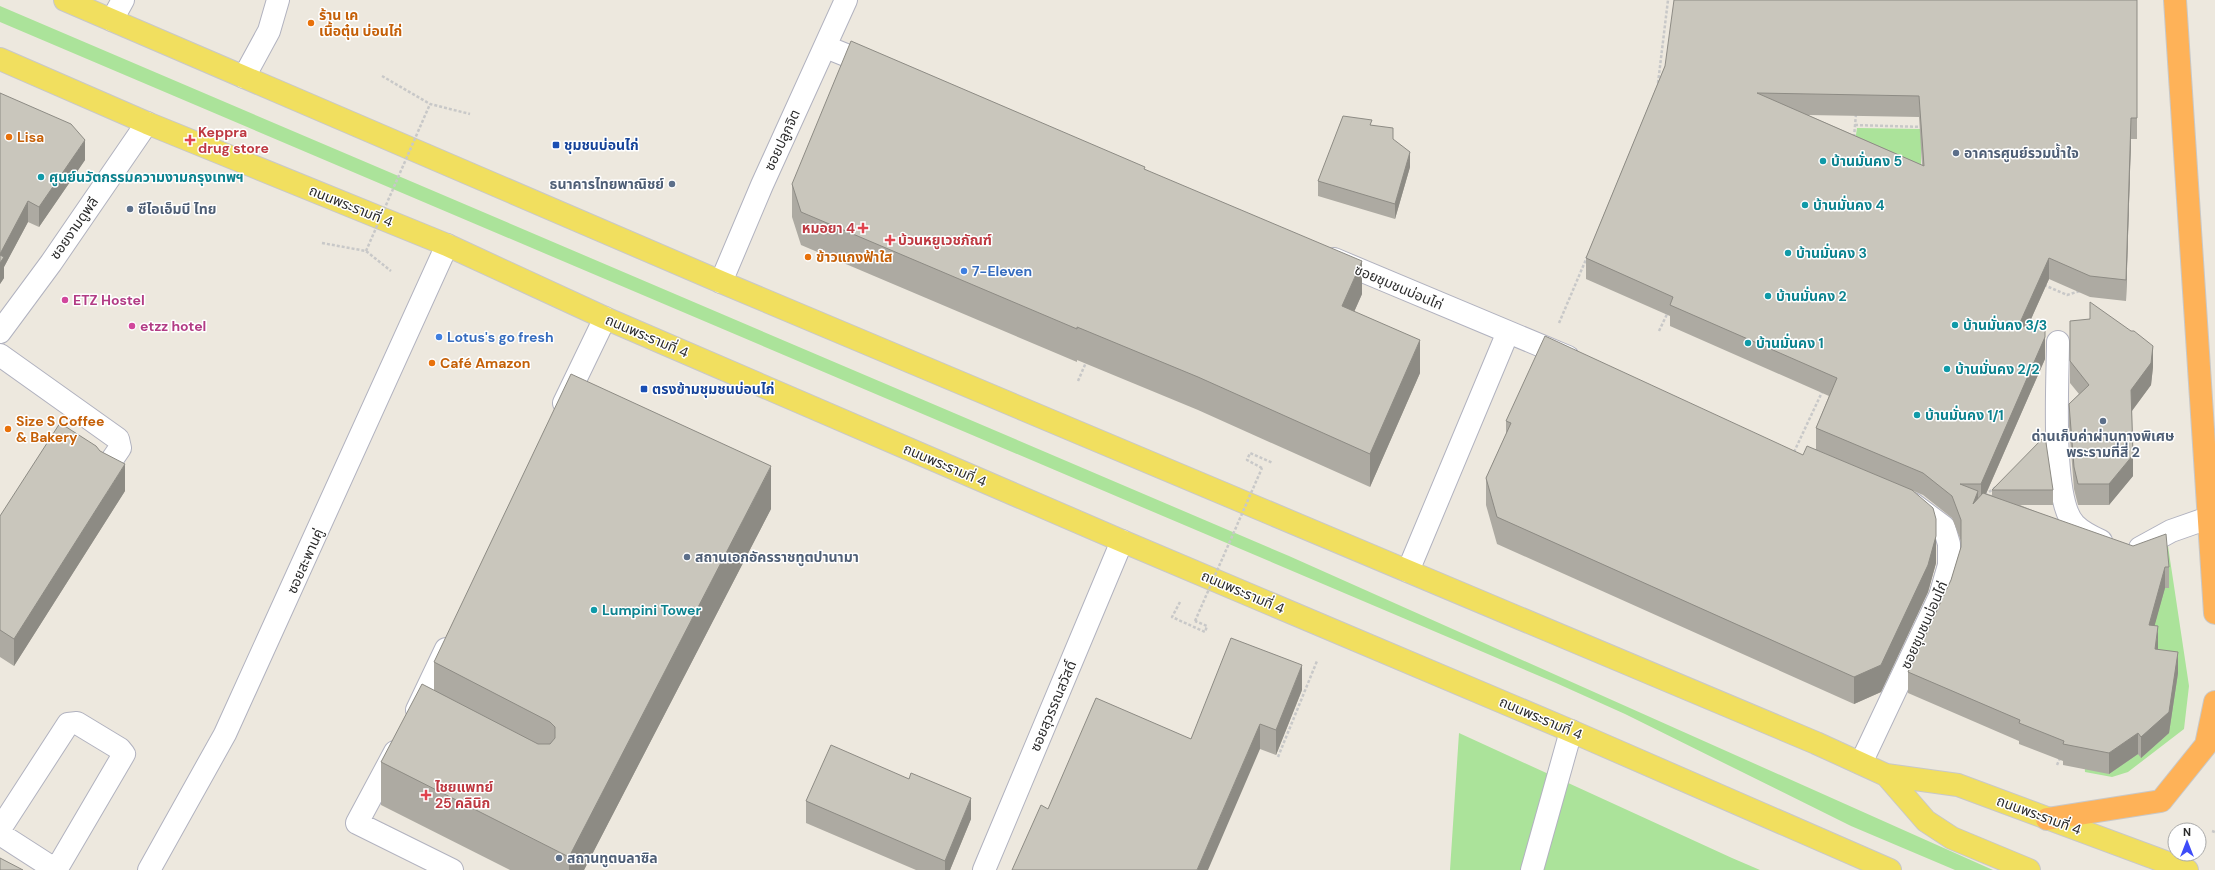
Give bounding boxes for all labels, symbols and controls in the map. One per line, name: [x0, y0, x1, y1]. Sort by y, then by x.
place label: ร้าน เค เนื้อตุ๋น บ่อนไก่: [319, 6, 402, 40]
marker: ร้าน เค เนื้อตุ๋น บ่อนไก่: [306, 18, 316, 28]
street label: ซอยปลูกจิต: [760, 107, 804, 173]
place label: Keppra drug store: [198, 123, 269, 157]
place label: Lisa: [17, 128, 44, 146]
marker: Lisa: [4, 132, 14, 142]
marker: Keppra drug store: [185, 135, 195, 145]
place label: ชุมชนบ่อนไก่: [564, 136, 639, 154]
marker: ชุมชนบ่อนไก่: [551, 140, 561, 150]
place label: อาคารศูนย์รวมน้ำใจ: [1964, 143, 2079, 163]
marker: อาคารศูนย์รวมน้ำใจ: [1951, 148, 1961, 158]
place label: บ้านมั่นคง 5: [1831, 151, 1902, 170]
marker: บ้านมั่นคง 5: [1818, 156, 1828, 166]
place label: ศูนย์นวัตกรรมความงามกรุงเทพฯ: [49, 168, 244, 187]
marker: ศูนย์นวัตกรรมความงามกรุงเทพฯ: [36, 172, 46, 182]
place label: ธนาคารไทยพาณิชย์: [550, 175, 664, 193]
marker: ธนาคารไทยพาณิชย์: [667, 179, 677, 189]
street label: ถนนพระรามที่ 4: [306, 180, 396, 231]
street label: ซอยงามดูพลี: [46, 193, 102, 263]
place label: บ้านมั่นคง 4: [1813, 195, 1885, 214]
place label: ซีไอเอ็มบี ไทย: [138, 200, 216, 218]
marker: บ้านมั่นคง 4: [1800, 200, 1810, 210]
marker: ซีไอเอ็มบี ไทย: [125, 204, 135, 214]
place label: หมอยา 4: [802, 219, 855, 237]
marker: หมอยา 4: [858, 223, 868, 233]
place label: บ้วนหยูเวชภัณฑ์: [898, 231, 992, 250]
marker: บ้วนหยูเวชภัณฑ์: [885, 235, 895, 245]
place label: บ้านมั่นคง 3: [1796, 243, 1867, 262]
place label: ข้าวแกงฟ้าใส: [816, 248, 893, 266]
marker: บ้านมั่นคง 3: [1783, 248, 1793, 258]
marker: ข้าวแกงฟ้าใส: [803, 252, 813, 262]
street label: ซอยชุมชนบ่อนไก่: [1352, 260, 1446, 314]
place label: 7-Eleven: [972, 262, 1032, 280]
marker: 7-Eleven: [959, 266, 969, 276]
place label: บ้านมั่นคง 2: [1776, 286, 1847, 305]
place label: ETZ Hostel: [73, 291, 145, 309]
marker: บ้านมั่นคง 2: [1763, 291, 1773, 301]
marker: ETZ Hostel: [60, 295, 70, 305]
street label: ถนนพระรามที่ 4: [603, 309, 692, 362]
place label: บ้านมั่นคง 3/3: [1963, 315, 2047, 334]
place label: etzz hotel: [140, 317, 206, 335]
marker: บ้านมั่นคง 3/3: [1950, 320, 1960, 330]
marker: etzz hotel: [127, 321, 137, 331]
place label: Lotus's go fresh: [447, 328, 554, 346]
marker: Lotus's go fresh: [434, 332, 444, 342]
place label: บ้านมั่นคง 1: [1756, 333, 1824, 352]
marker: บ้านมั่นคง 1: [1743, 338, 1753, 348]
place label: Café Amazon: [440, 354, 531, 372]
marker: Café Amazon: [427, 358, 437, 368]
place label: บ้านมั่นคง 2/2: [1955, 359, 2040, 378]
marker: บ้านมั่นคง 2/2: [1942, 364, 1952, 374]
place label: ตรงข้ามชุมชนบ่อนไก่: [652, 380, 775, 398]
marker: ตรงข้ามชุมชนบ่อนไก่: [639, 384, 649, 394]
place label: บ้านมั่นคง 1/1: [1925, 405, 2004, 424]
marker: บ้านมั่นคง 1/1: [1912, 410, 1922, 420]
place label: Size S Coffee & Bakery: [16, 412, 104, 446]
marker: ด่านเก็บค่าผ่านทางพิเศษ พระรามที่สี่ 2: [2098, 416, 2108, 426]
marker: Size S Coffee & Bakery: [3, 424, 13, 434]
place label: ด่านเก็บค่าผ่านทางพิเศษ พระรามที่สี่ 2: [2032, 427, 2174, 461]
street label: ถนนพระรามที่ 4: [901, 438, 990, 491]
street label: ซอยสะพานคู่: [283, 526, 327, 596]
place label: สถานเอกอัครราชทูตปานามา: [695, 548, 859, 567]
marker: สถานเอกอัครราชทูตปานามา: [682, 552, 692, 562]
street label: ถนนพระรามที่ 4: [1199, 565, 1288, 618]
street label: ซอยชุมชนบ่อนไก่: [1897, 578, 1951, 672]
place label: Lumpini Tower: [602, 601, 701, 619]
marker: Lumpini Tower: [589, 605, 599, 615]
street label: ซอยสุวรรณสวัสดิ์: [1026, 658, 1080, 754]
street label: ถนนพระรามที่ 4: [1497, 691, 1586, 744]
place label: ไชยแพทย์ 25 คลินิก: [435, 778, 493, 812]
marker: ไชยแพทย์ 25 คลินิก: [420, 789, 432, 801]
street label: ถนนพระรามที่ 4: [1994, 790, 2085, 839]
north arrow: [2167, 822, 2207, 862]
text: N: [2183, 825, 2191, 839]
place label: สถานทูตบลาซิล: [567, 849, 658, 868]
marker: สถานทูตบลาซิล: [554, 853, 564, 863]

